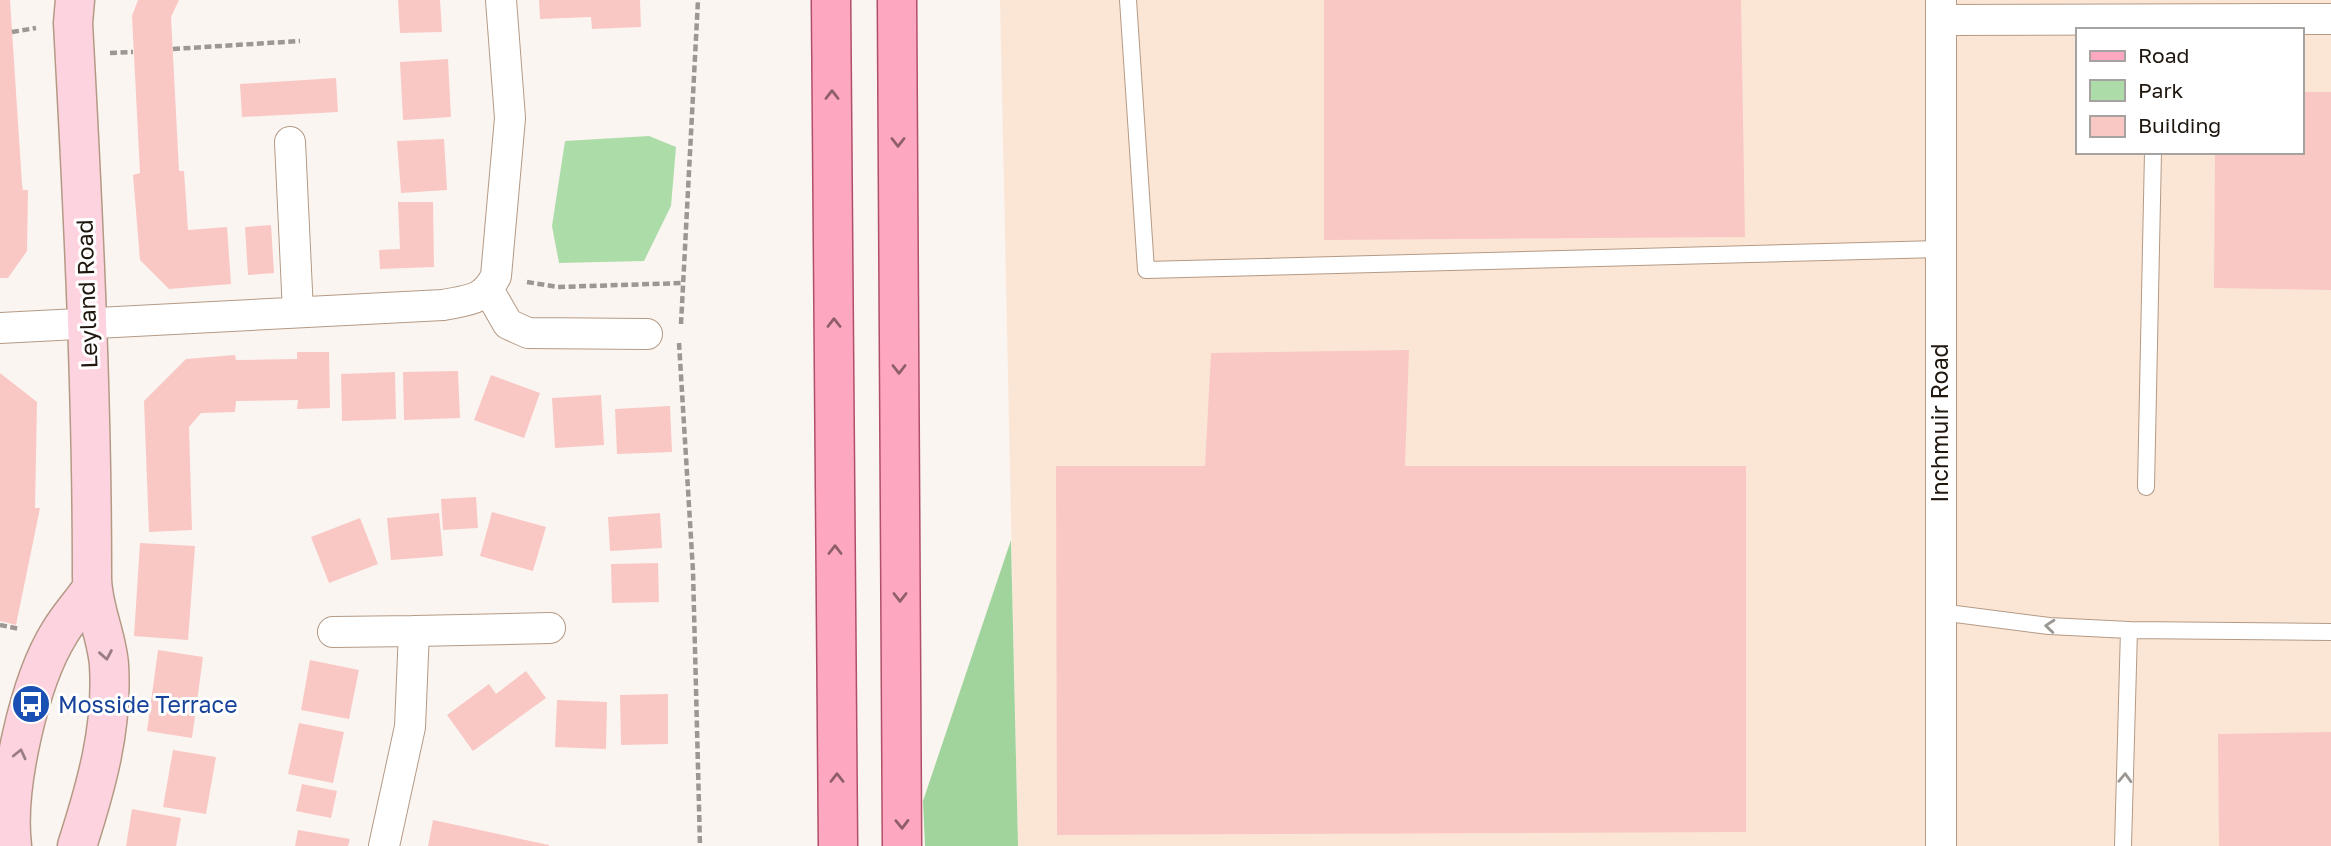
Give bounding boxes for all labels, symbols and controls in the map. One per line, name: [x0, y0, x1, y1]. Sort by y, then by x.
legend: [2076, 28, 2303, 154]
text: Road: [2138, 42, 2189, 68]
text: Park: [2138, 77, 2184, 103]
one-way arrow: [824, 90, 840, 100]
text: Building: [2138, 112, 2221, 138]
one-way arrow: [890, 137, 906, 147]
street label: Leyland Road: [69, 219, 103, 369]
one-way arrow: [826, 317, 841, 328]
street label: Inchmuir Road: [1925, 343, 1953, 503]
one-way arrow: [891, 364, 907, 375]
one-way arrow: [827, 545, 843, 555]
one-way arrow: [892, 592, 908, 602]
one-way arrow: [2044, 618, 2055, 633]
one-way arrow: [98, 649, 113, 661]
bus stop icon: Mosside Terrace: [10, 683, 52, 725]
place label: Mosside Terrace: [58, 690, 237, 718]
one-way arrow: [12, 749, 26, 761]
one-way arrow: [829, 772, 845, 783]
one-way arrow: [2117, 772, 2133, 783]
one-way arrow: [894, 819, 910, 830]

